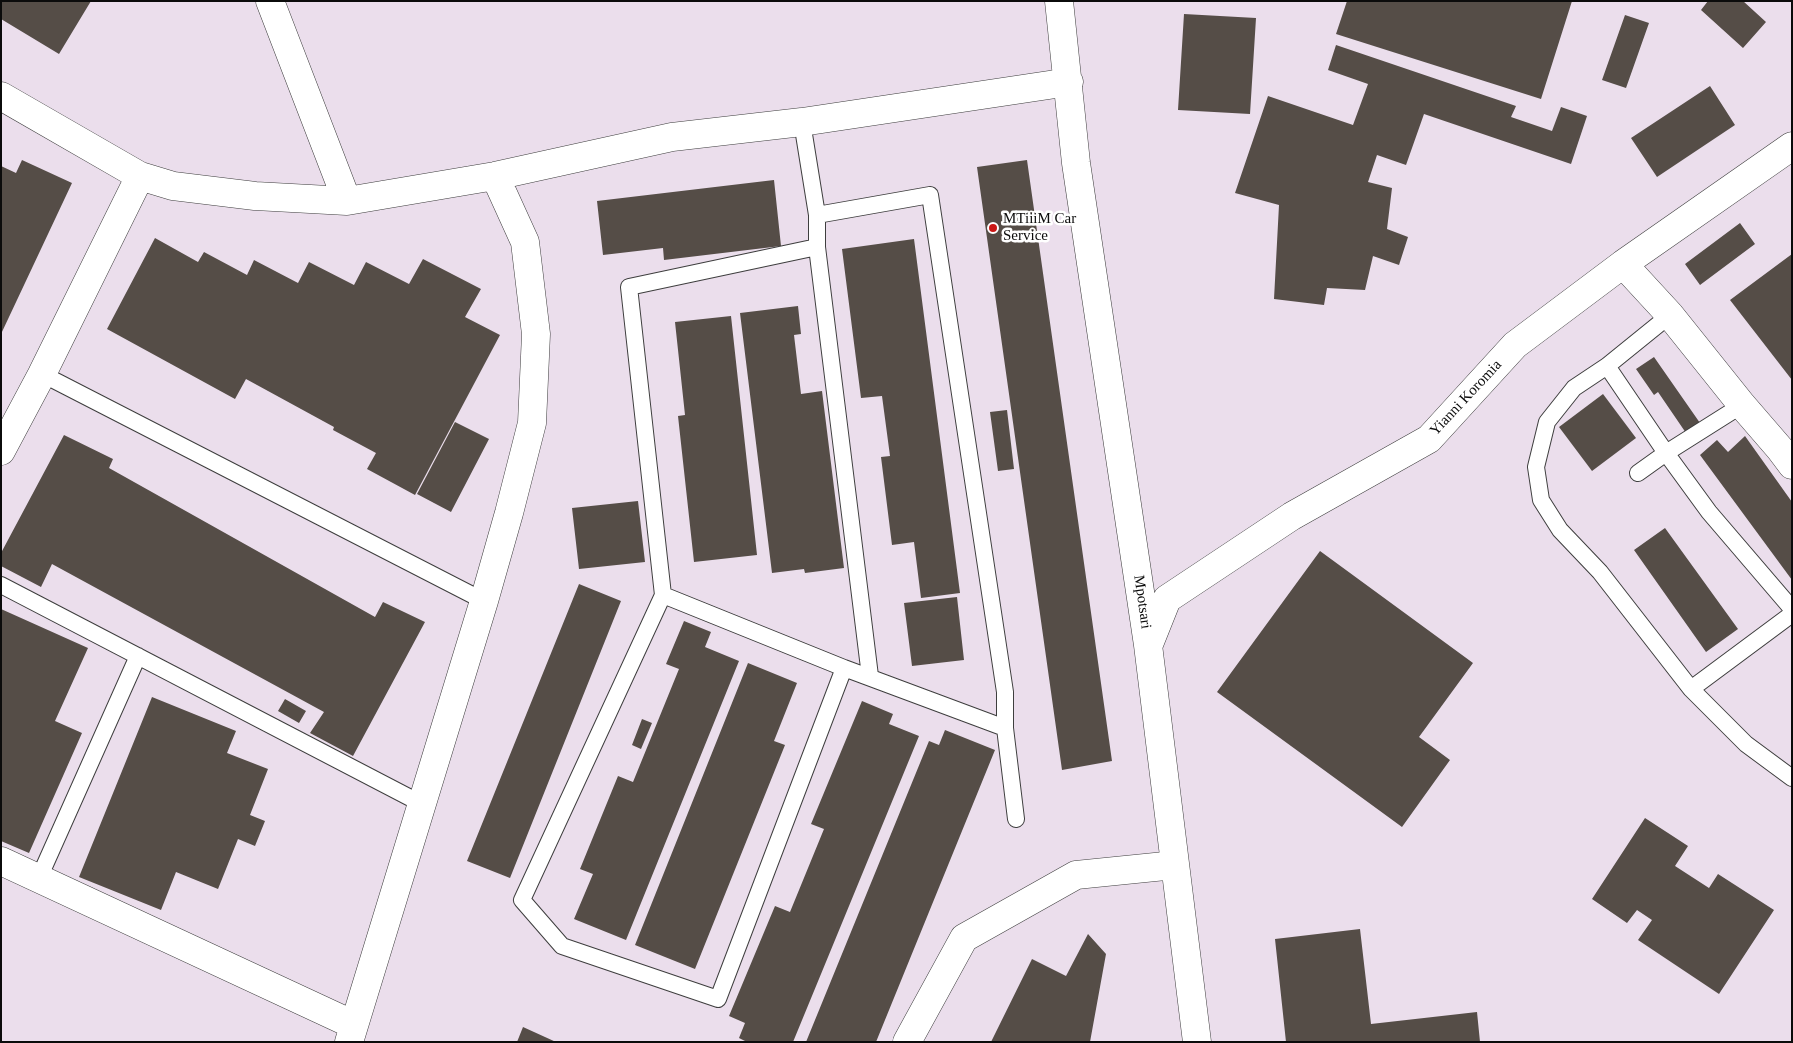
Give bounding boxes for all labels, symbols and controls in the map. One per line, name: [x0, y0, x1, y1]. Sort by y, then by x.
place label: MTiiiM Car Service: [1003, 210, 1076, 245]
marker: MTiiiM Car Service: [987, 222, 999, 234]
street label: Yianni Koromia: [1426, 356, 1506, 440]
street label: Mpotsari: [1129, 574, 1155, 630]

